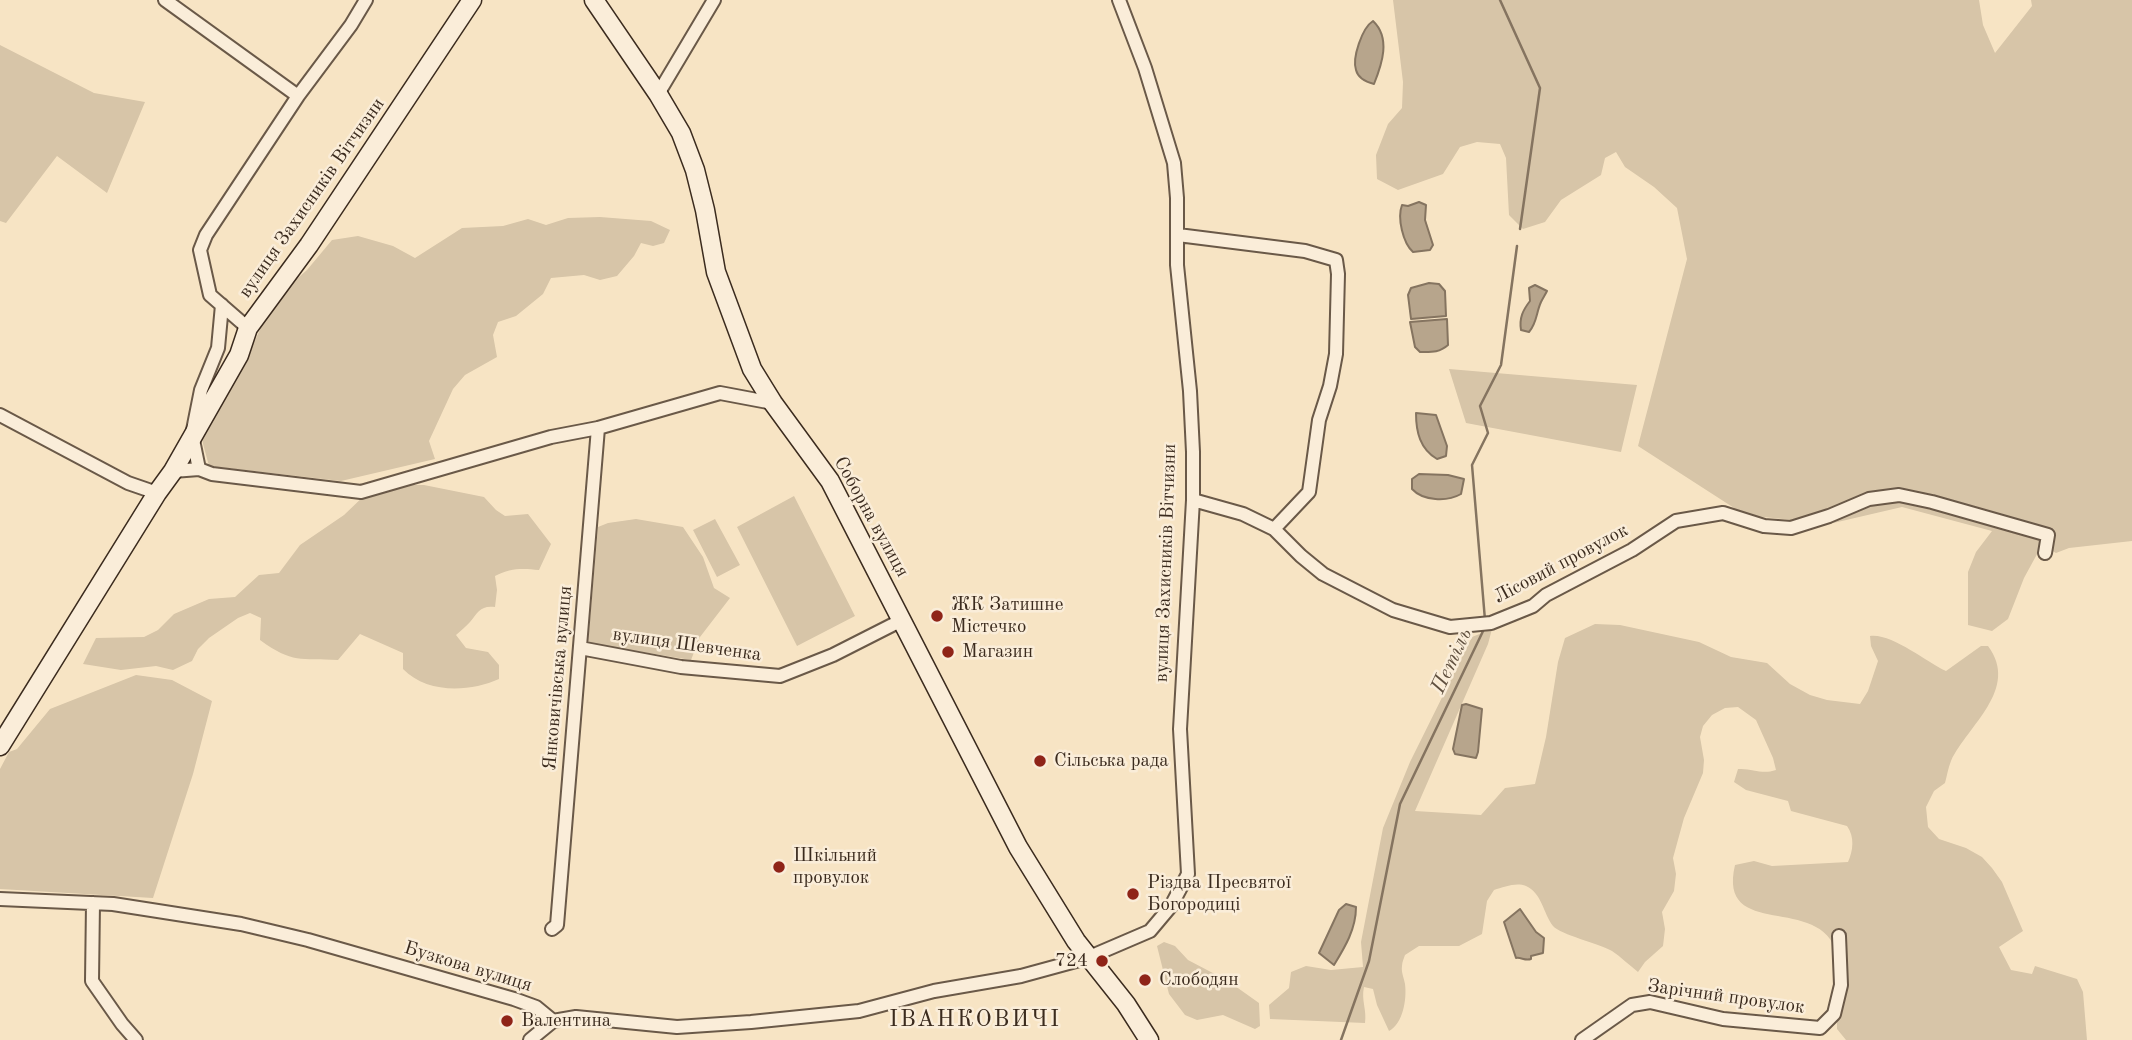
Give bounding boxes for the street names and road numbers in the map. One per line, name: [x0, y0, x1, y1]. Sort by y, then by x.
street label: вулиця Захисників Вітчизни: [234, 94, 390, 302]
street label: вулиця Захисників Вітчизни: [1150, 443, 1182, 683]
street label: Соборна вулиця: [829, 453, 913, 581]
street label: Лісовий провулок: [1490, 519, 1632, 609]
street label: Янковичівська вулиця: [539, 585, 577, 771]
street label: вулиця Шевченка: [611, 623, 763, 667]
street label: Бузкова вулиця: [401, 937, 535, 997]
street label: Зарічний провулок: [1646, 975, 1806, 1019]

